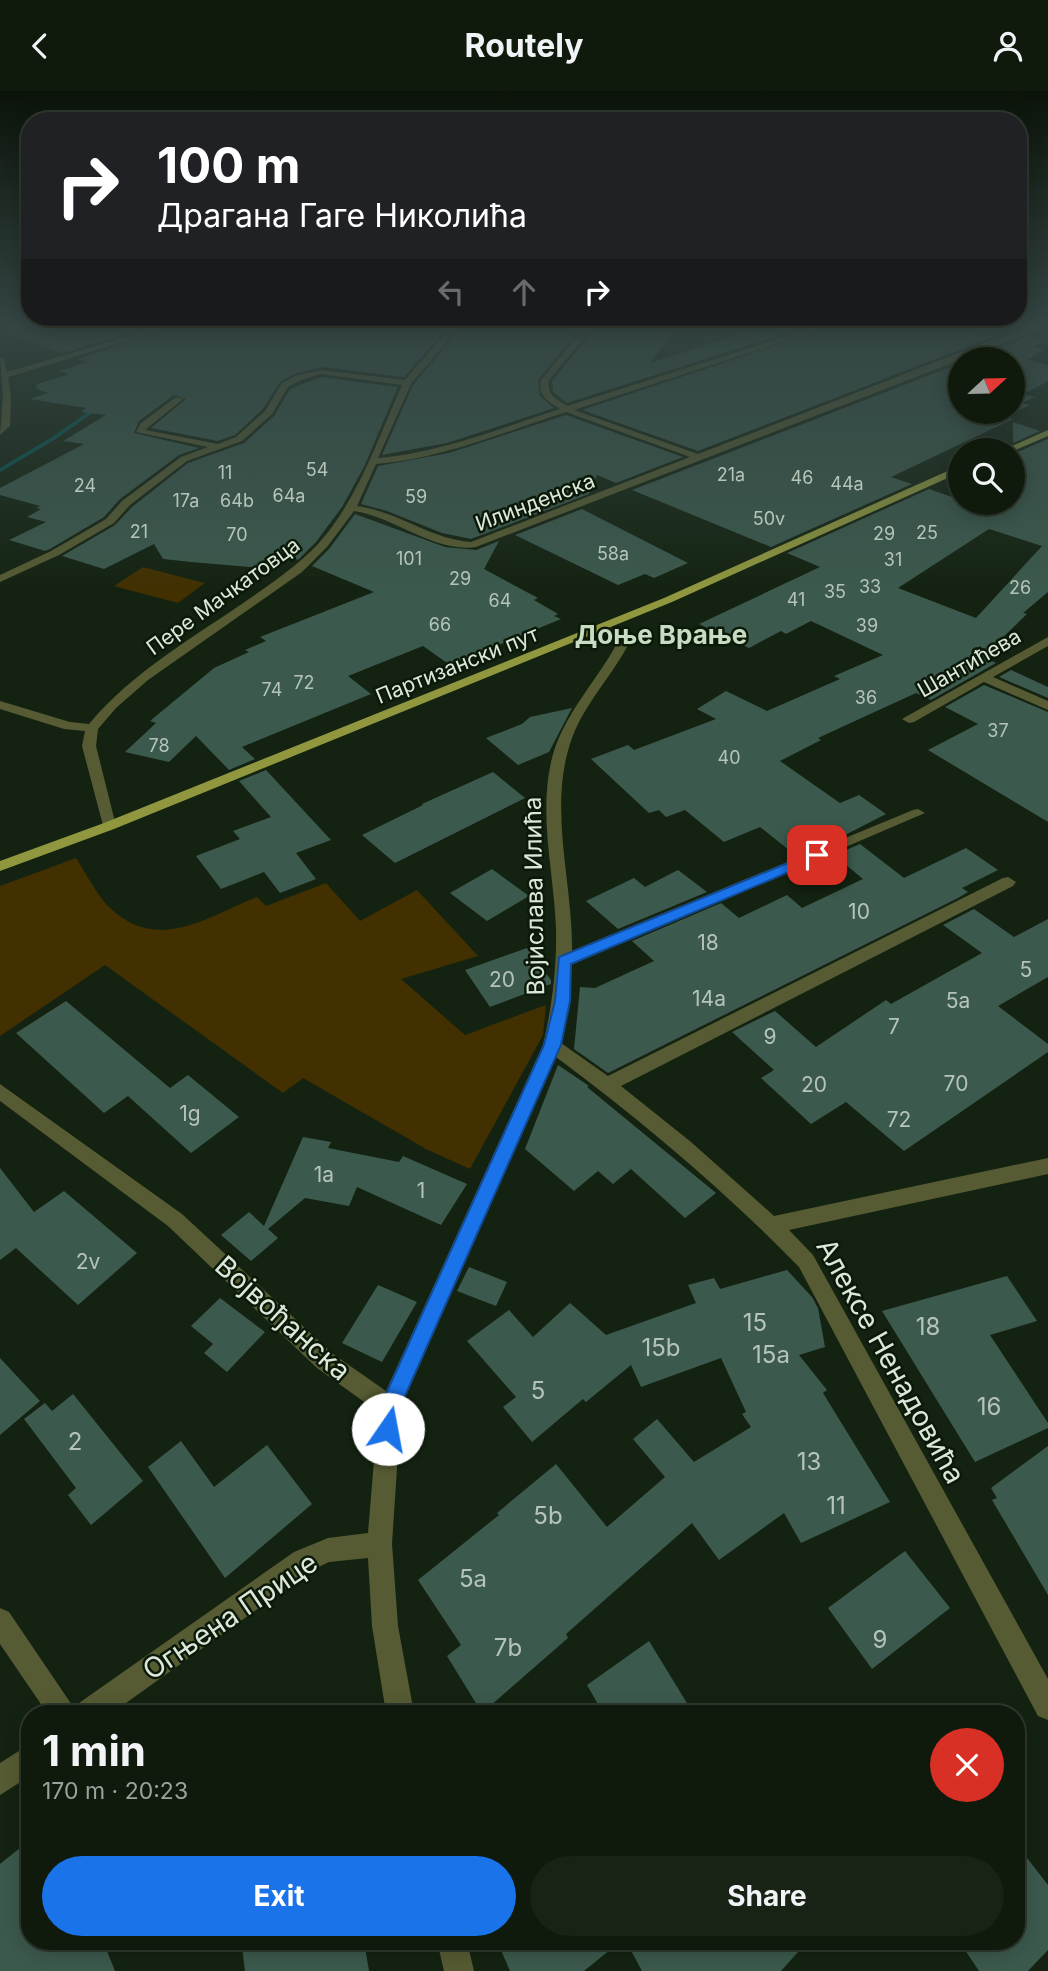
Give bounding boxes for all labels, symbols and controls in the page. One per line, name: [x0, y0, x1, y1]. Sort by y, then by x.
text: Routely: [465, 26, 583, 65]
icon: back: [21, 27, 59, 65]
icon: person: [989, 27, 1027, 65]
text: 100 m: [157, 136, 301, 195]
icon: right: [42, 140, 133, 231]
text: Драгана Гаге Николића: [157, 196, 527, 235]
icon: left: [432, 273, 470, 311]
icon: ahead: [505, 273, 543, 311]
icon: right: [578, 273, 616, 311]
north arrow: [948, 347, 1026, 423]
map controls: [948, 347, 1025, 515]
button: search: [948, 438, 1025, 515]
house number: 54: [306, 459, 328, 480]
house number: 11: [218, 462, 232, 483]
house number: 21a: [717, 464, 745, 485]
house number: 46: [791, 467, 813, 488]
street label: Илинденска: [472, 468, 598, 536]
house number: 44a: [830, 473, 864, 494]
house number: 24: [74, 475, 96, 496]
house number: 64a: [273, 485, 305, 506]
house number: 59: [405, 486, 427, 507]
house number: 17a: [173, 490, 199, 511]
house number: 64b: [220, 490, 254, 511]
house number: 50v: [753, 508, 785, 529]
house number: 21: [130, 521, 148, 542]
house number: 25: [916, 522, 938, 543]
house number: 29: [873, 523, 895, 544]
house number: 70: [226, 524, 248, 545]
street label: Пере Мачкатовца: [142, 532, 304, 660]
house number: 58a: [597, 543, 629, 564]
house number: 101: [396, 548, 422, 569]
house number: 31: [884, 549, 902, 570]
house number: 29: [449, 568, 471, 589]
house number: 33: [859, 576, 881, 597]
house number: 26: [1009, 577, 1031, 598]
house number: 35: [824, 581, 846, 602]
house number: 41: [787, 589, 805, 610]
house number: 64: [489, 590, 511, 611]
house number: 66: [429, 614, 451, 635]
house number: 39: [856, 615, 878, 636]
district label: Доње Врање: [575, 619, 747, 650]
street label: Партизански пут: [372, 621, 542, 709]
street label: Шантићева: [913, 623, 1025, 703]
house number: 72: [293, 672, 315, 693]
house number: 74: [262, 679, 282, 700]
house number: 36: [855, 687, 877, 708]
house number: 37: [987, 720, 1009, 741]
house number: 78: [148, 735, 170, 756]
house number: 40: [718, 747, 740, 768]
street label: Војислава Илића: [518, 796, 550, 996]
pin: [787, 825, 847, 885]
icon: arrive: [798, 836, 836, 874]
house number: 10: [848, 899, 870, 924]
house number: 18: [697, 930, 719, 955]
house number: 5: [1020, 957, 1032, 982]
house number: 20: [489, 967, 515, 992]
house number: 14a: [692, 986, 726, 1011]
house number: 5a: [946, 988, 970, 1013]
house number: 7: [888, 1014, 900, 1039]
house number: 9: [763, 1024, 777, 1049]
house number: 70: [944, 1071, 968, 1096]
house number: 20: [801, 1072, 827, 1097]
house number: 1g: [179, 1101, 201, 1126]
house number: 72: [887, 1107, 911, 1132]
house number: 1a: [314, 1162, 334, 1187]
house number: 1: [417, 1178, 425, 1203]
street label: Алексе Ненадовића: [809, 1233, 973, 1489]
street label: Војвођанска: [208, 1248, 358, 1388]
house number: 2v: [76, 1249, 101, 1274]
house number: 15: [743, 1308, 767, 1337]
house number: 18: [916, 1312, 940, 1341]
house number: 15b: [641, 1333, 681, 1362]
house number: 15a: [752, 1340, 790, 1369]
house number: 5: [531, 1376, 545, 1405]
position arrow: [351, 1392, 425, 1466]
house number: 16: [977, 1392, 1001, 1421]
house number: 2: [68, 1427, 82, 1456]
house number: 13: [797, 1447, 821, 1476]
house number: 11: [826, 1491, 846, 1520]
house number: 5b: [533, 1501, 563, 1530]
street label: Огњена Прице: [136, 1545, 324, 1687]
house number: 5a: [459, 1564, 487, 1593]
house number: 9: [873, 1625, 887, 1654]
house number: 7b: [494, 1633, 522, 1662]
text: 1 min: [42, 1725, 146, 1776]
button: close: [930, 1728, 1004, 1802]
text: 170 m · 20:23: [42, 1777, 188, 1805]
button: Exit: [42, 1856, 516, 1936]
button: Share: [530, 1856, 1004, 1936]

